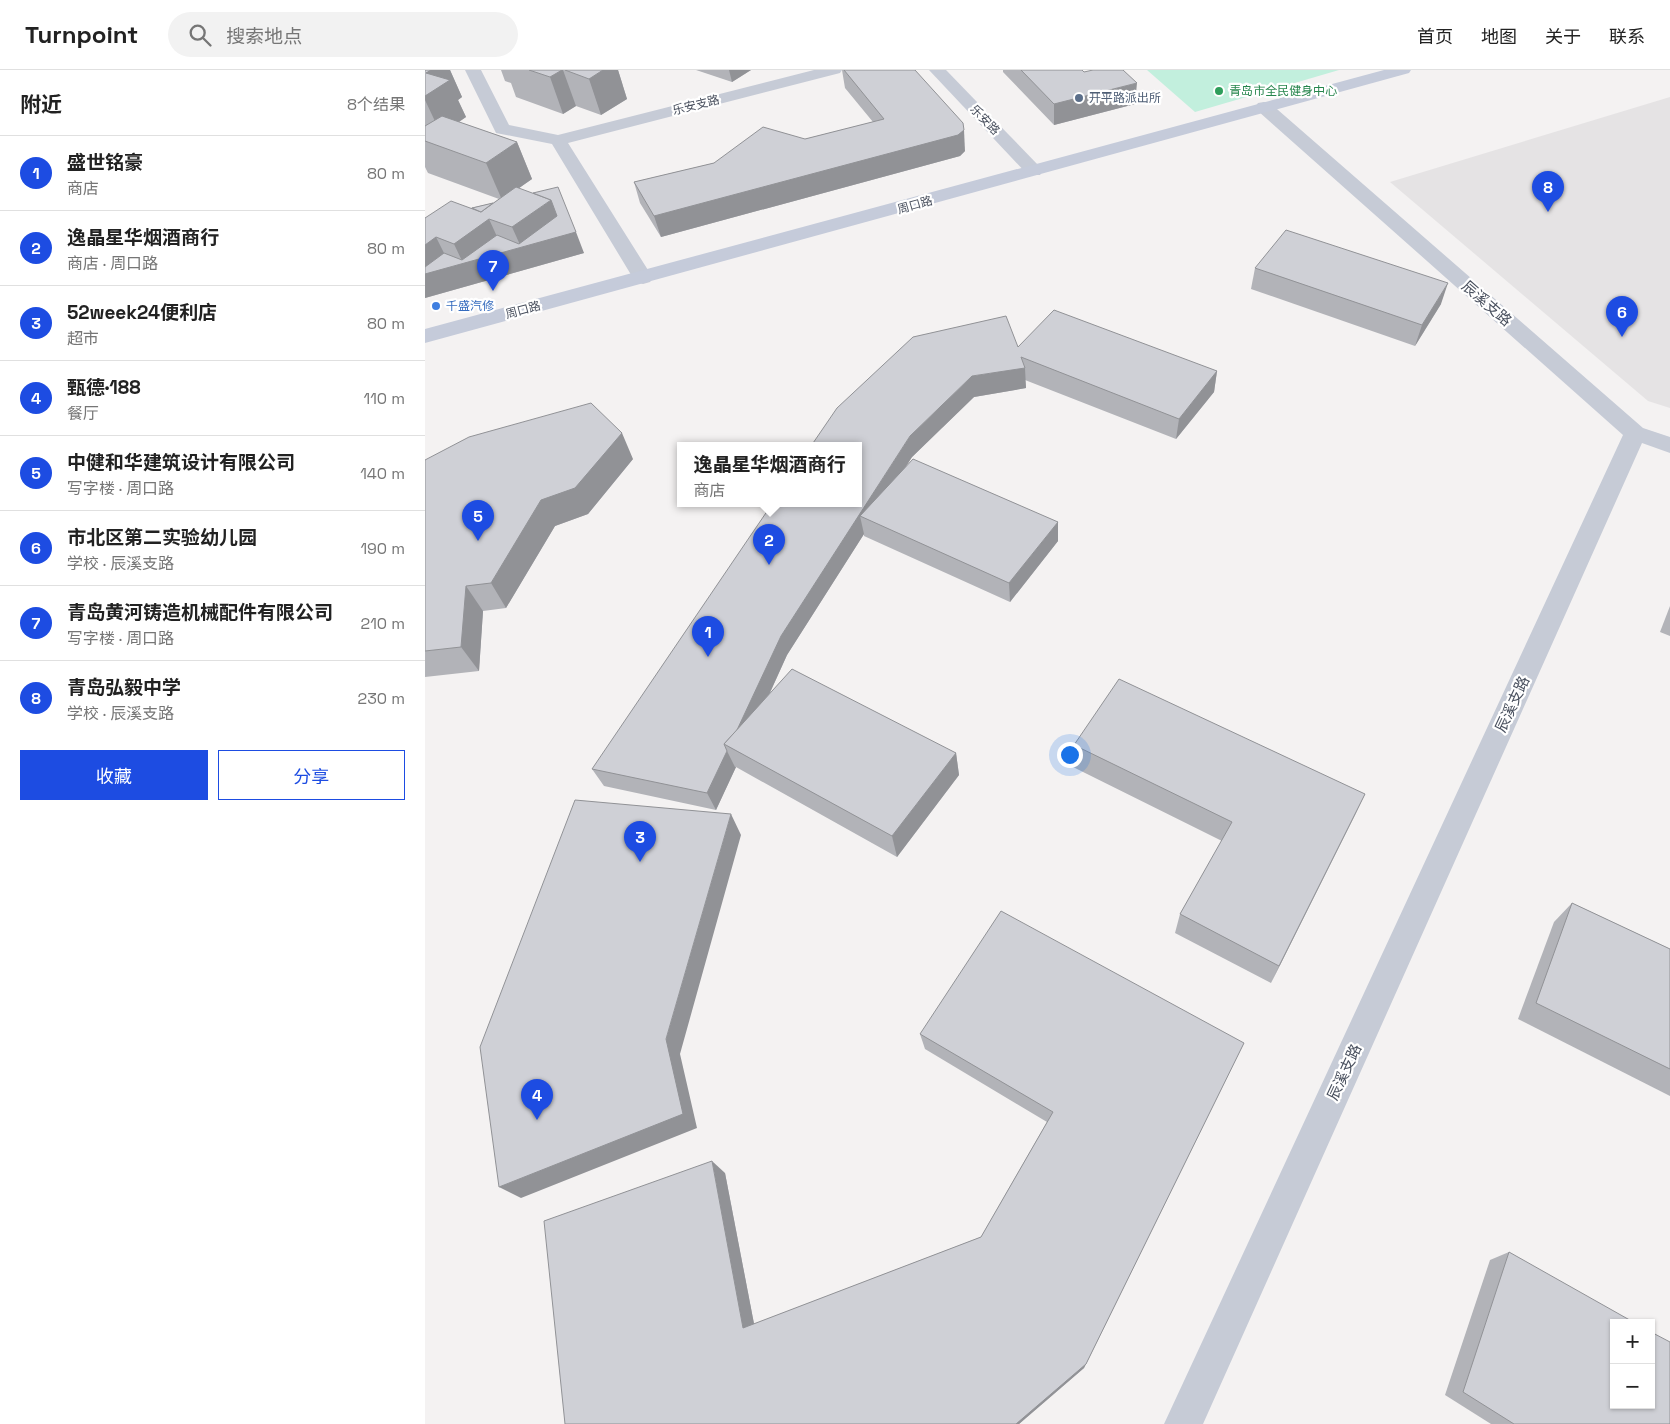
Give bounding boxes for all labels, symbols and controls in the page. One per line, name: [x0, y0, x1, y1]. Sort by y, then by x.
search box: [168, 12, 518, 57]
text: Turnpoint: [25, 19, 138, 50]
icon: search: [186, 21, 214, 49]
text: 搜索地点: [226, 24, 302, 49]
text: 首页: [1417, 25, 1453, 48]
text: 地图: [1481, 25, 1517, 48]
text: 关于: [1545, 25, 1581, 48]
text: 联系: [1609, 25, 1645, 48]
place label: 青岛市全民健身中心: [1229, 83, 1337, 99]
marker: 青岛市全民健身中心: [1213, 85, 1225, 97]
place label: 开平路派出所: [1089, 90, 1161, 106]
text: 附近: [20, 91, 62, 118]
street label: 乐安支路: [671, 91, 721, 119]
marker: 开平路派出所: [1073, 92, 1085, 104]
text: 8个结果: [347, 94, 405, 115]
street label: 乐安路: [967, 101, 1003, 139]
text: 盛世铭豪: [67, 150, 143, 175]
text: 1: [32, 163, 40, 184]
text: 80 m: [367, 163, 405, 184]
pin: 8: [1532, 171, 1564, 212]
text: 商店: [67, 178, 99, 199]
street label: 周口路: [895, 192, 935, 218]
text: 逸晶星华烟酒商行: [67, 225, 219, 250]
text: 2: [31, 238, 41, 259]
text: 80 m: [367, 238, 405, 259]
pin: 7: [477, 250, 509, 291]
text: 商店 · 周口路: [67, 253, 158, 274]
street label: 辰溪支路: [1458, 276, 1516, 330]
pin: 6: [1606, 296, 1638, 337]
place label: 千盛汽修: [446, 298, 494, 314]
street label: 周口路: [504, 298, 542, 322]
text: 52week24便利店: [67, 300, 217, 325]
marker: 千盛汽修: [430, 300, 442, 312]
text: 3: [31, 313, 41, 334]
text: 80 m: [367, 313, 405, 334]
text: 超市: [67, 328, 99, 349]
text: 甄德·188: [67, 375, 141, 400]
text: 4: [31, 388, 41, 409]
text: 110 m: [363, 388, 405, 409]
text: 餐厅: [67, 403, 99, 424]
popup: [677, 442, 862, 507]
text: 中健和华建筑设计有限公司: [67, 450, 295, 475]
text: 逸晶星华烟酒商行: [693, 452, 846, 477]
text: 5: [31, 463, 41, 484]
text: 140 m: [360, 463, 405, 484]
text: 写字楼 · 周口路: [67, 478, 174, 499]
text: 商店: [693, 480, 726, 501]
pin: 5: [462, 500, 494, 541]
pin: 2: [753, 524, 785, 565]
text: 市北区第二实验幼儿园: [67, 525, 257, 550]
text: 6: [31, 538, 41, 559]
text: 190 m: [360, 538, 405, 559]
text: 学校 · 辰溪支路: [67, 553, 174, 574]
text: 青岛黄河铸造机械配件有限公司: [67, 600, 333, 625]
text: 7: [32, 613, 40, 634]
text: 210 m: [361, 613, 405, 634]
pin: 1: [692, 616, 724, 657]
text: 写字楼 · 周口路: [67, 628, 174, 649]
street label: 辰溪支路: [1491, 673, 1533, 735]
text: 青岛弘毅中学: [67, 675, 181, 700]
text: 8: [31, 688, 41, 709]
text: 230 m: [358, 688, 405, 709]
text: 学校 · 辰溪支路: [67, 703, 174, 724]
your location: [1057, 742, 1083, 768]
button: 收藏: [20, 750, 208, 800]
button: 分享: [218, 750, 405, 800]
pin: 3: [624, 821, 656, 862]
street label: 辰溪支路: [1323, 1041, 1365, 1103]
pin: 4: [521, 1079, 553, 1120]
map controls: [1610, 1319, 1655, 1409]
button: +: [1610, 1319, 1655, 1364]
button: −: [1610, 1364, 1655, 1409]

